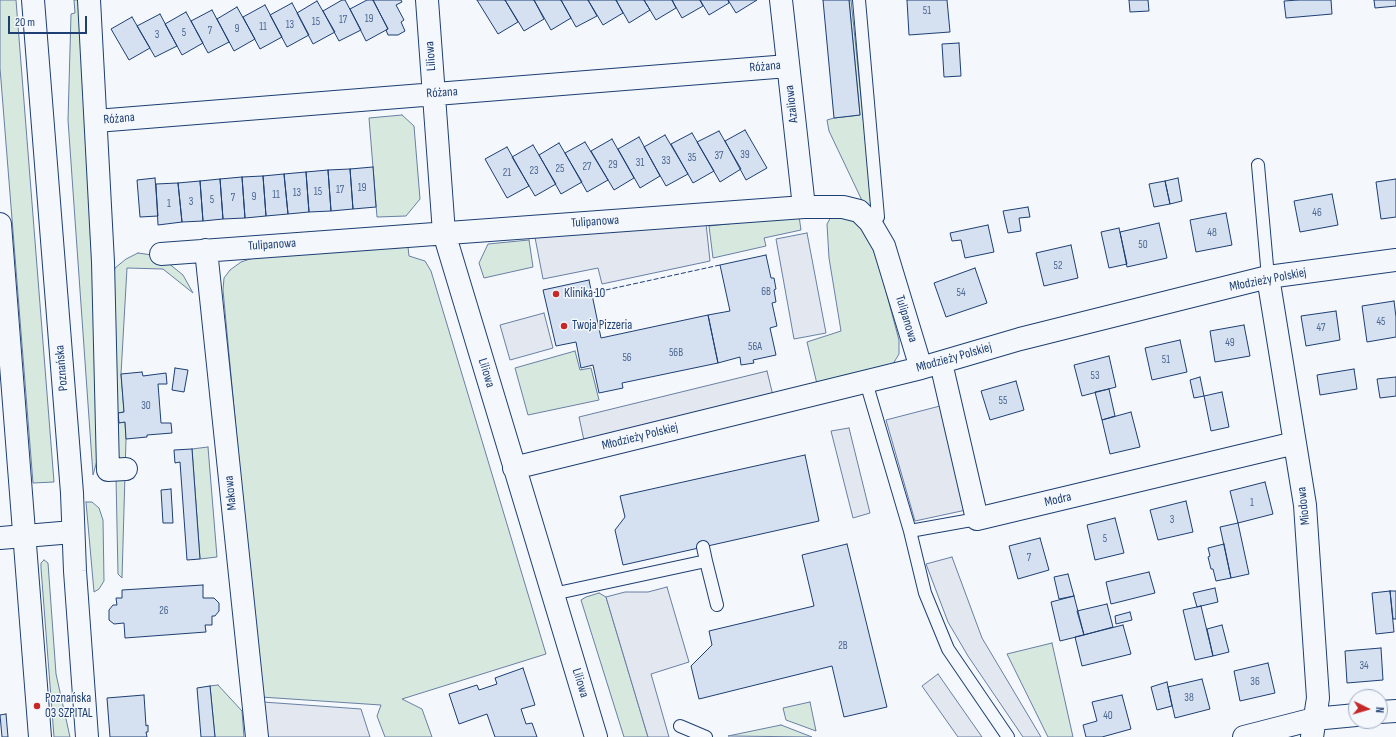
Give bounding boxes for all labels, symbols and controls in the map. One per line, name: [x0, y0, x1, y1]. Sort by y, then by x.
house number: 51: [923, 4, 931, 18]
scale bar: [10, 8, 89, 34]
house number: 19: [365, 12, 373, 26]
house number: 17: [339, 13, 347, 27]
text: 20 m: [15, 15, 35, 30]
house number: 15: [312, 15, 320, 29]
house number: 13: [286, 18, 294, 32]
house number: 11: [259, 20, 267, 34]
house number: 9: [235, 22, 239, 36]
house number: 7: [208, 24, 212, 38]
house number: 5: [182, 26, 186, 40]
house number: 3: [155, 28, 159, 42]
street label: Liliowa: [422, 41, 440, 71]
street label: Różana: [749, 58, 781, 76]
street label: Różana: [426, 84, 458, 102]
street label: Azaliowa: [782, 84, 802, 124]
street label: Różana: [103, 110, 135, 128]
house number: 39: [740, 148, 750, 162]
house number: 37: [714, 149, 724, 163]
house number: 35: [687, 151, 697, 165]
house number: 33: [661, 154, 671, 168]
house number: 31: [636, 156, 644, 170]
house number: 29: [608, 158, 618, 172]
house number: 27: [583, 160, 591, 174]
house number: 25: [556, 162, 564, 176]
house number: 23: [529, 164, 539, 178]
house number: 21: [503, 166, 511, 180]
house number: 19: [358, 181, 366, 195]
house number: 17: [336, 183, 344, 197]
house number: 15: [314, 185, 322, 199]
house number: 13: [293, 186, 301, 200]
house number: 11: [272, 188, 280, 202]
house number: 9: [252, 190, 256, 204]
house number: 7: [231, 191, 235, 205]
house number: 5: [210, 193, 214, 207]
house number: 3: [189, 195, 193, 209]
house number: 1: [167, 197, 171, 211]
house number: 46: [1312, 206, 1322, 220]
street label: Tulipanowa: [570, 213, 620, 231]
house number: 48: [1207, 226, 1217, 240]
street label: Tulipanowa: [247, 236, 297, 254]
house number: 50: [1138, 238, 1148, 252]
house number: 52: [1054, 259, 1062, 273]
street label: Młodzieży Polskiej: [1228, 265, 1308, 295]
house number: 6B: [761, 285, 771, 299]
place label: Klinika 10: [564, 286, 605, 302]
house number: 54: [956, 286, 966, 300]
marker: Klinika 10: [551, 289, 561, 299]
street label: Tulipanowa: [891, 294, 921, 344]
house number: 45: [1376, 315, 1386, 329]
place label: Twoja Pizzeria: [572, 318, 632, 334]
marker: Twoja Pizzeria: [559, 321, 569, 331]
house number: 47: [1317, 321, 1325, 335]
house number: 49: [1225, 336, 1235, 350]
house number: 56A: [748, 340, 762, 354]
street label: Młodzieży Polskiej: [914, 340, 994, 376]
street label: Poznańska: [52, 344, 72, 392]
house number: 56B: [669, 346, 683, 360]
house number: 56: [622, 351, 632, 365]
house number: 51: [1162, 353, 1170, 367]
street label: Liliowa: [474, 356, 498, 390]
house number: 53: [1090, 369, 1100, 383]
house number: 55: [999, 394, 1007, 408]
house number: 30: [141, 399, 151, 413]
street label: Młodzieży Polskiej: [600, 420, 680, 454]
street label: Makowa: [221, 475, 241, 511]
street label: Miodowa: [1294, 486, 1314, 526]
street label: Modra: [1043, 489, 1073, 511]
house number: 1: [1250, 496, 1254, 510]
house number: 3: [1170, 513, 1174, 527]
house number: 5: [1103, 532, 1107, 546]
house number: 7: [1027, 551, 1031, 565]
house number: 26: [159, 604, 169, 618]
house number: 2B: [838, 639, 848, 653]
house number: 34: [1359, 659, 1369, 673]
street label: Liliowa: [568, 666, 592, 700]
house number: 36: [1250, 675, 1260, 689]
north arrow: [1348, 689, 1388, 729]
place label: Poznańska 03 SZPITAL: [45, 691, 93, 722]
house number: 38: [1184, 691, 1194, 705]
marker: Poznańska 03 SZPITAL: [32, 701, 42, 711]
text: N: [1373, 707, 1386, 713]
house number: 40: [1103, 709, 1113, 723]

